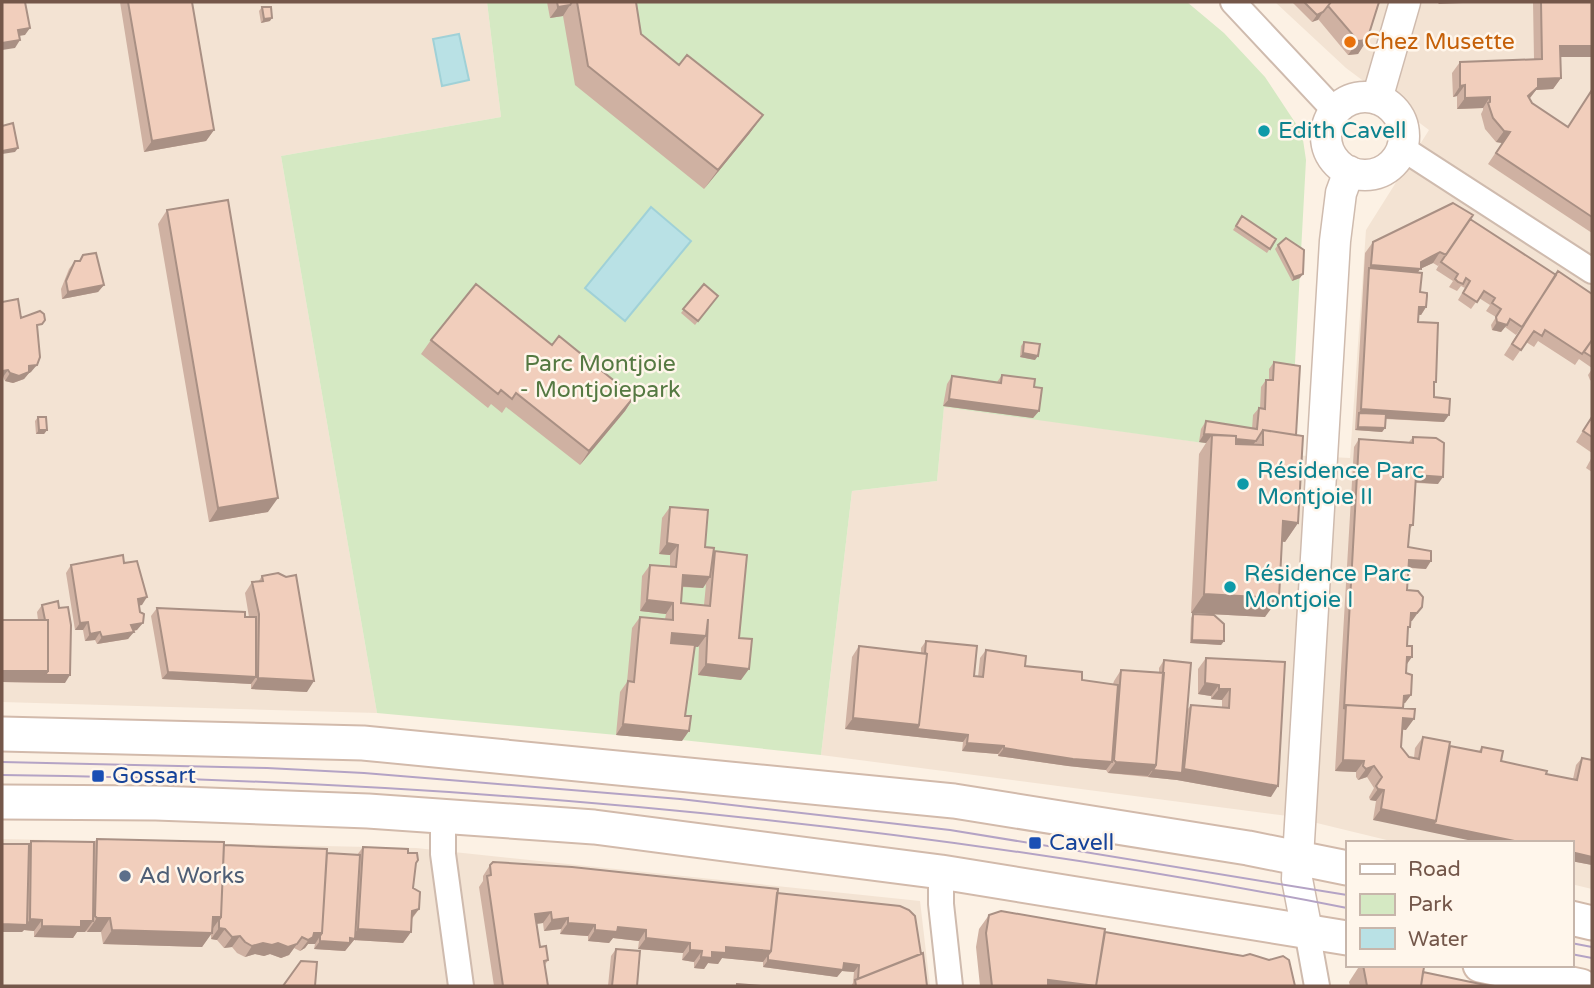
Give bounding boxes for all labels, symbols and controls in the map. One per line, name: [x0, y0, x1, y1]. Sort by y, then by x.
place label: Chez Musette: [1364, 28, 1515, 56]
marker: Chez Musette: [1342, 34, 1358, 50]
place label: Edith Cavell: [1278, 117, 1407, 145]
marker: Edith Cavell: [1256, 123, 1272, 139]
park label: Parc Montjoie - Montjoiepark: [519, 350, 681, 404]
place label: Résidence Parc Montjoie II: [1257, 457, 1424, 511]
marker: Résidence Parc Montjoie II: [1235, 476, 1251, 492]
place label: Résidence Parc Montjoie I: [1244, 560, 1411, 614]
marker: Résidence Parc Montjoie I: [1222, 579, 1238, 595]
place label: Gossart: [112, 762, 196, 790]
marker: Gossart: [90, 768, 106, 784]
place label: Cavell: [1049, 829, 1114, 857]
marker: Cavell: [1027, 835, 1043, 851]
legend: [1346, 841, 1573, 967]
text: Road: [1408, 857, 1461, 882]
place label: Ad Works: [139, 862, 245, 890]
marker: Ad Works: [117, 868, 133, 884]
text: Park: [1408, 892, 1453, 917]
text: Water: [1408, 927, 1468, 952]

